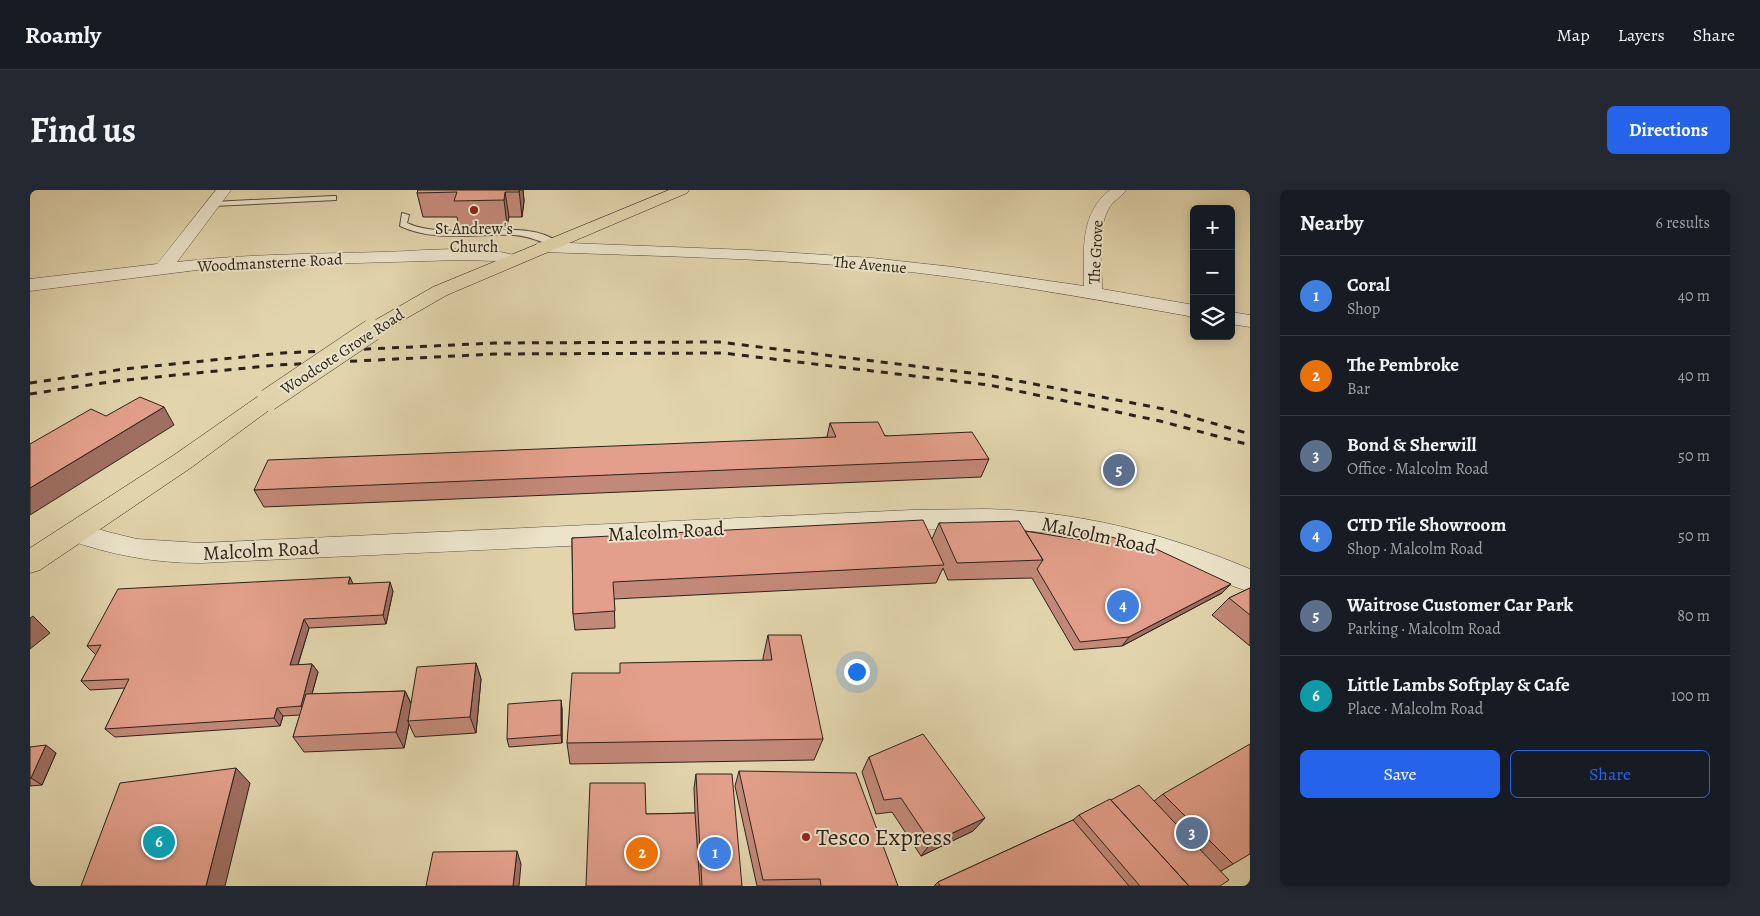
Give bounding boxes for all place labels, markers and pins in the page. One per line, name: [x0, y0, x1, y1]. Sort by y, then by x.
marker: St Andrew's Church: [468, 204, 480, 216]
place label: St Andrew's Church: [435, 218, 513, 258]
pin: 5: [1103, 451, 1135, 489]
pin: 4: [1107, 587, 1139, 625]
pin: 3: [1176, 814, 1208, 852]
place label: Tesco Express: [816, 821, 952, 853]
pin: 6: [143, 823, 175, 861]
marker: Tesco Express: [800, 831, 812, 843]
pin: 2: [626, 834, 658, 872]
pin: 1: [699, 834, 731, 872]

